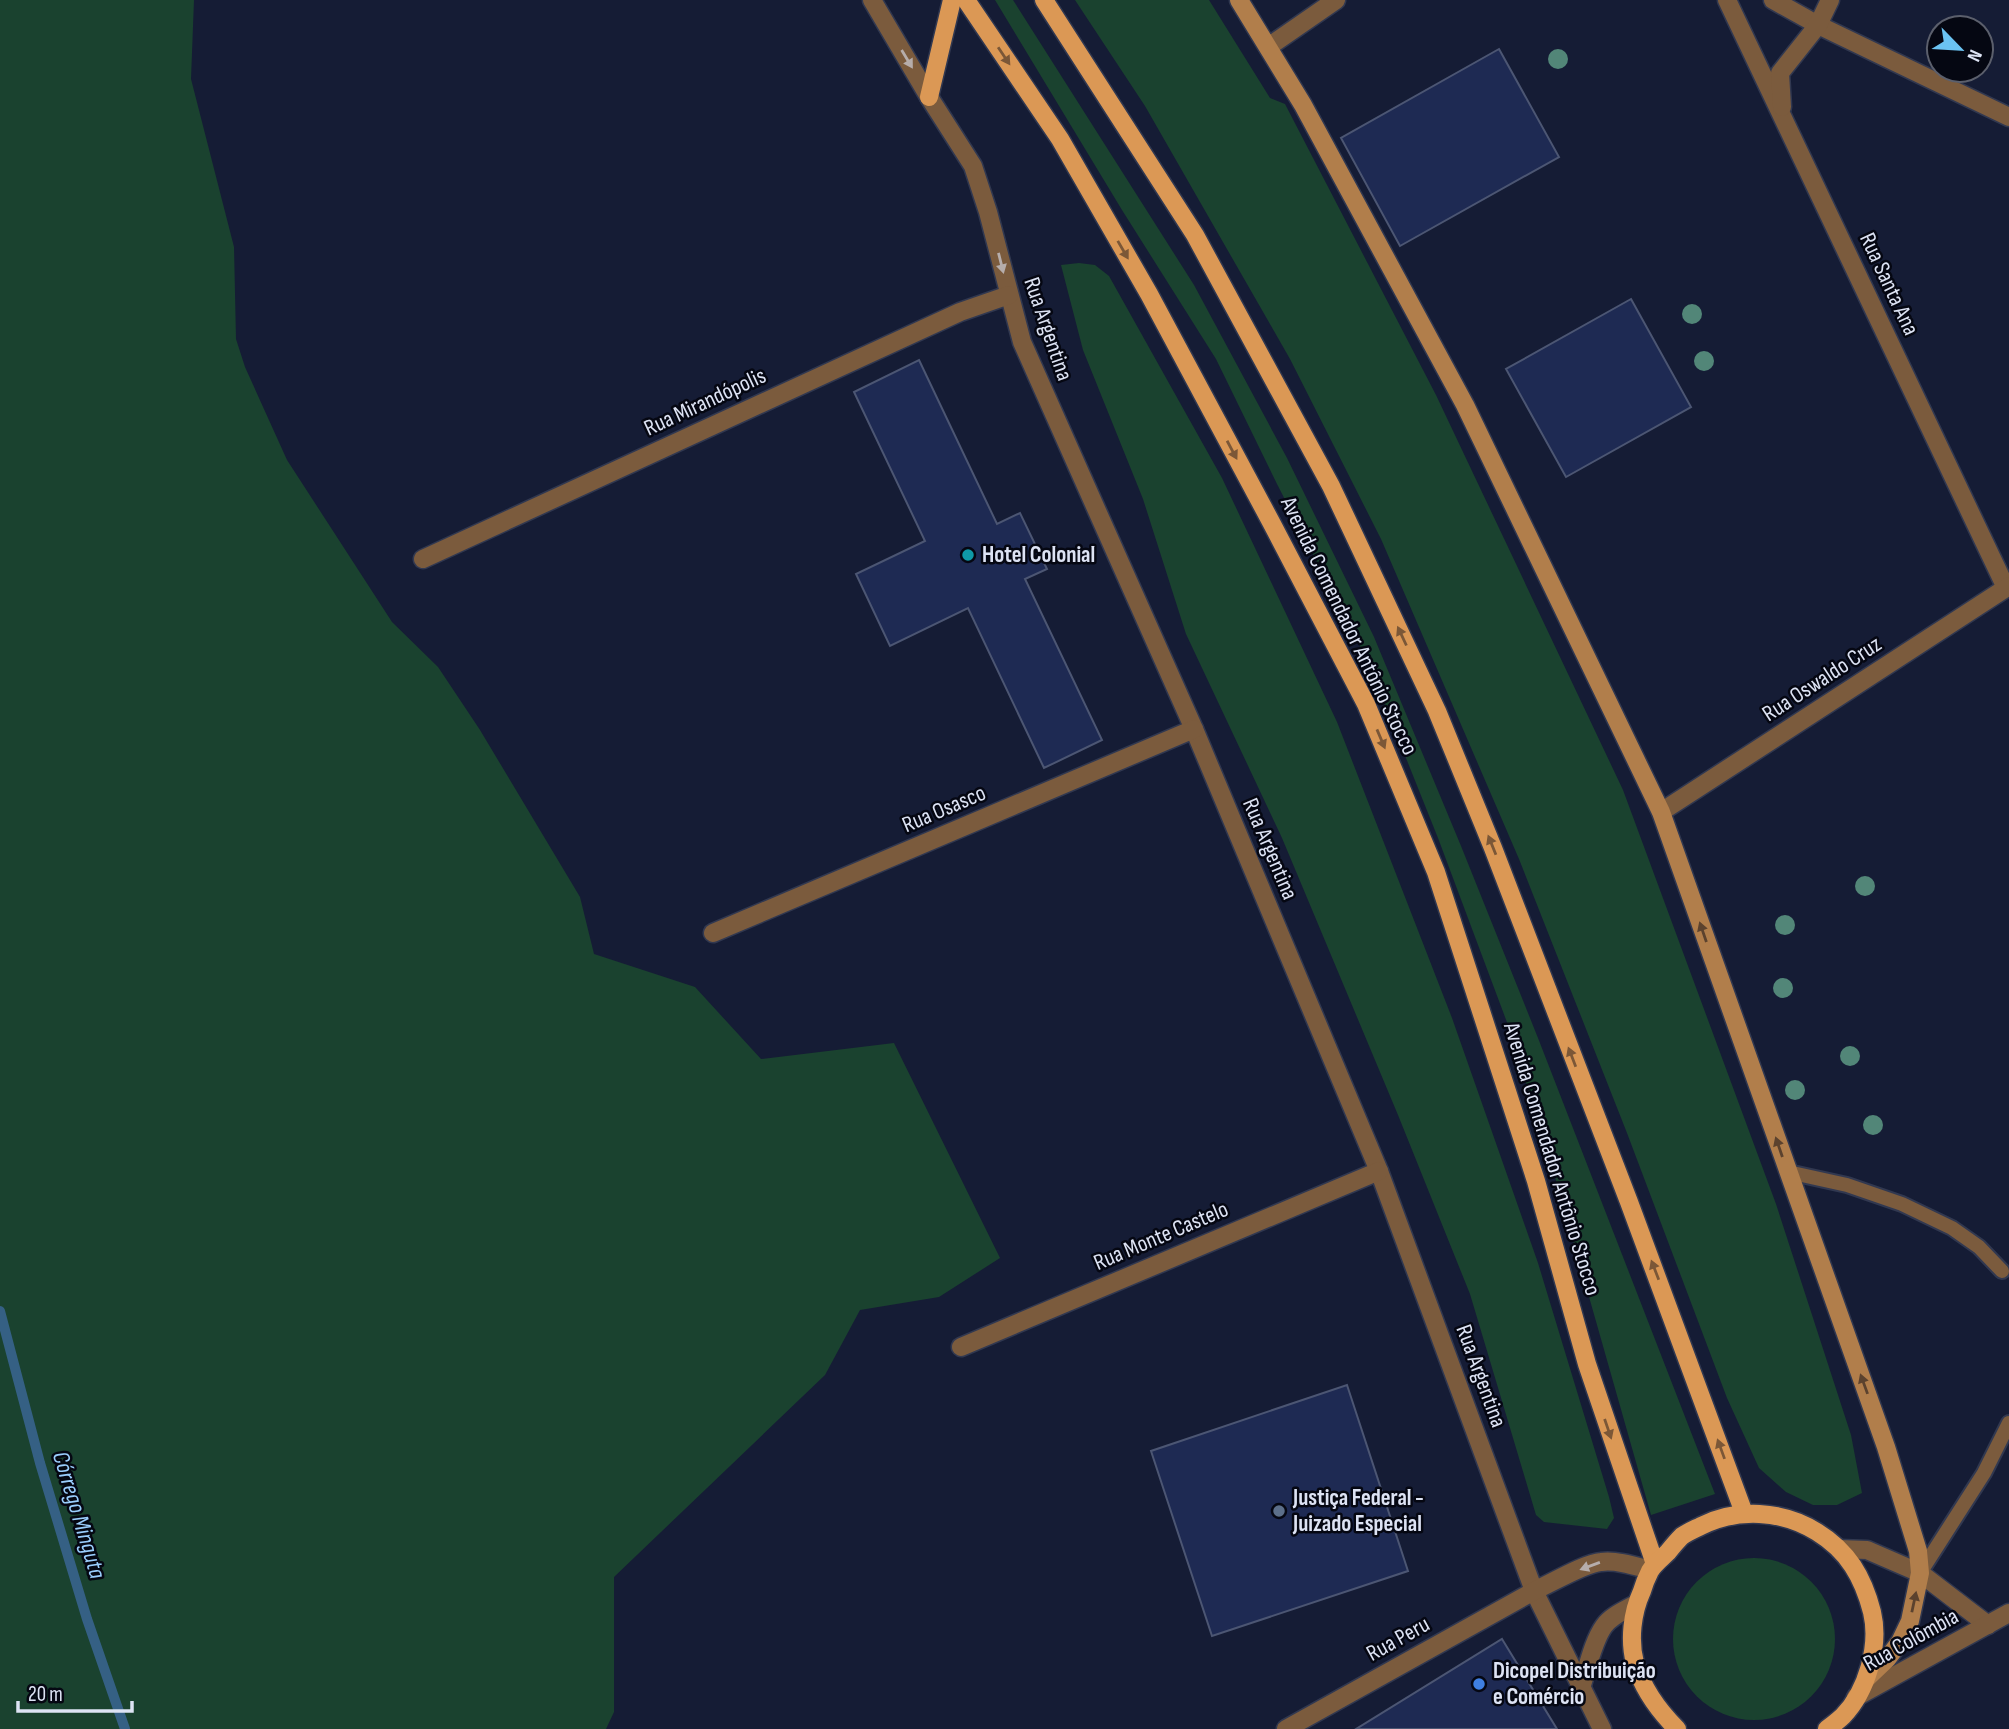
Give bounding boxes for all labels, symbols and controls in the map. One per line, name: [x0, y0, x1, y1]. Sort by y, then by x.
north arrow: [1925, 14, 1995, 84]
text: N: [1961, 46, 1987, 65]
one-way arrow: [997, 47, 1010, 66]
one-way arrow: [901, 49, 913, 68]
street label: Rua Santa Ana: [1853, 228, 1925, 340]
one-way arrow: [1117, 240, 1129, 260]
one-way arrow: [996, 253, 1007, 275]
street label: Rua Argentina: [1017, 274, 1079, 384]
street label: Rua Mirandópolis: [640, 362, 770, 442]
one-way arrow: [1226, 440, 1238, 460]
street label: Avenida Comendador Antônio Stocco: [1274, 491, 1424, 760]
place label: Hotel Colonial: [982, 541, 1095, 569]
marker: Hotel Colonial: [960, 547, 976, 563]
one-way arrow: [1396, 626, 1408, 646]
street label: Rua Oswaldo Cruz: [1757, 630, 1887, 728]
one-way arrow: [1375, 729, 1386, 750]
street label: Rua Osasco: [898, 779, 990, 839]
street label: Rua Argentina: [1236, 794, 1304, 904]
one-way arrow: [1486, 834, 1497, 855]
one-way arrow: [1697, 922, 1708, 943]
street label: Avenida Comendador Antônio Stocco: [1497, 1018, 1607, 1299]
one-way arrow: [1567, 1047, 1578, 1068]
one-way arrow: [1773, 1136, 1784, 1157]
street label: Rua Monte Castelo: [1089, 1195, 1233, 1277]
one-way arrow: [1649, 1259, 1660, 1280]
street label: Rua Argentina: [1449, 1321, 1513, 1431]
one-way arrow: [1858, 1374, 1869, 1395]
one-way arrow: [1603, 1419, 1614, 1440]
one-way arrow: [1715, 1438, 1726, 1459]
water label: Córrego Minguta: [46, 1448, 112, 1582]
place label: Justiça Federal - Juizado Especial: [1292, 1484, 1424, 1538]
marker: Justiça Federal - Juizado Especial: [1271, 1503, 1287, 1519]
one-way arrow: [1580, 1561, 1601, 1572]
one-way arrow: [1908, 1591, 1919, 1613]
street label: Rua Colômbia: [1859, 1602, 1963, 1678]
street label: Rua Peru: [1362, 1610, 1434, 1668]
place label: Dicopel Distribuição e Comércio: [1493, 1657, 1656, 1711]
scale bar: [18, 1670, 131, 1714]
marker: Dicopel Distribuição e Comércio: [1471, 1676, 1487, 1692]
text: 20 m: [28, 1682, 63, 1707]

